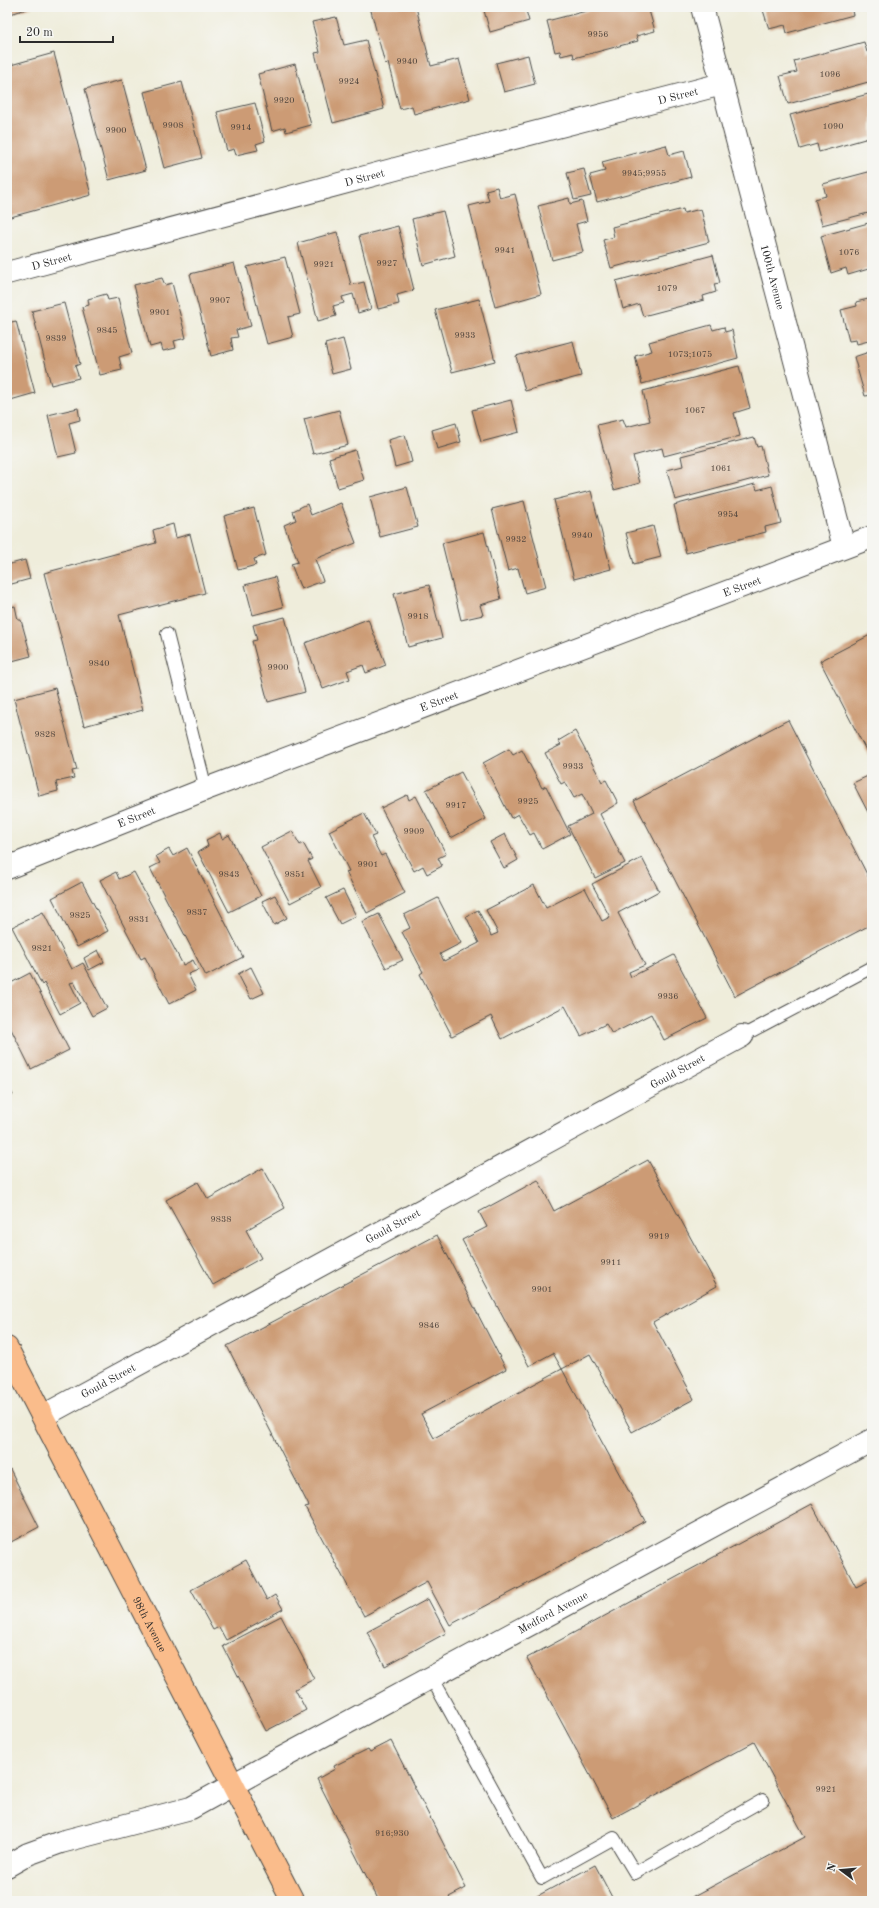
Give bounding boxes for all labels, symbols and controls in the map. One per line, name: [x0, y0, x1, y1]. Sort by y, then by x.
scale bar: [20, 18, 113, 44]
text: 20 m: [26, 27, 53, 39]
house number: 9956: [588, 30, 608, 39]
house number: 9940: [397, 57, 417, 66]
house number: 1096: [820, 70, 840, 79]
house number: 9924: [339, 77, 359, 86]
street label: D Street: [657, 86, 700, 107]
house number: 9920: [274, 96, 294, 105]
house number: 9908: [163, 121, 183, 130]
house number: 1090: [823, 122, 843, 131]
house number: 9914: [231, 123, 251, 132]
house number: 9900: [106, 126, 126, 135]
street label: D Street: [344, 168, 386, 189]
house number: 9945;9955: [622, 169, 666, 178]
street label: 100th Avenue: [758, 243, 785, 311]
house number: 9941: [495, 246, 515, 255]
house number: 1076: [839, 248, 859, 257]
street label: D Street: [31, 252, 73, 273]
house number: 9927: [377, 259, 397, 268]
house number: 9921: [314, 260, 334, 269]
house number: 1079: [657, 284, 677, 293]
house number: 9907: [210, 296, 230, 305]
house number: 9901: [150, 308, 170, 317]
house number: 9845: [97, 326, 117, 335]
house number: 9933: [455, 331, 475, 340]
house number: 9839: [46, 334, 66, 343]
house number: 1073;1075: [668, 350, 712, 359]
house number: 1067: [685, 406, 705, 415]
house number: 1061: [711, 464, 731, 473]
house number: 9954: [718, 510, 738, 519]
house number: 9940: [572, 531, 592, 540]
house number: 9932: [506, 535, 526, 544]
street label: E Street: [722, 575, 763, 600]
house number: 9918: [408, 612, 428, 621]
house number: 9840: [89, 659, 109, 668]
house number: 9900: [268, 663, 288, 672]
street label: E Street: [419, 690, 460, 715]
house number: 9828: [35, 730, 55, 739]
house number: 9933: [563, 762, 583, 771]
house number: 9925: [518, 797, 538, 806]
house number: 9917: [446, 801, 466, 810]
street label: E Street: [116, 806, 157, 831]
house number: 9909: [404, 827, 424, 836]
house number: 9901: [358, 860, 378, 869]
house number: 9843: [219, 870, 239, 879]
house number: 9851: [285, 870, 305, 879]
house number: 9837: [187, 908, 207, 917]
house number: 9825: [70, 911, 90, 920]
house number: 9831: [129, 915, 149, 924]
house number: 9821: [32, 944, 52, 953]
house number: 9936: [658, 992, 678, 1001]
street label: Gould Street: [649, 1053, 707, 1092]
street label: Gould Street: [364, 1208, 423, 1246]
house number: 9838: [211, 1215, 231, 1224]
house number: 9919: [649, 1232, 669, 1241]
house number: 9911: [601, 1258, 621, 1267]
house number: 9901: [532, 1285, 552, 1294]
house number: 9846: [419, 1321, 439, 1330]
street label: Gould Street: [80, 1363, 138, 1401]
street label: Medford Avenue: [517, 1590, 590, 1637]
street label: 98th Avenue: [130, 1595, 167, 1654]
house number: 9921: [816, 1785, 836, 1794]
house number: 916;930: [375, 1829, 409, 1838]
north arrow: [821, 1850, 861, 1890]
text: N: [826, 1862, 839, 1873]

